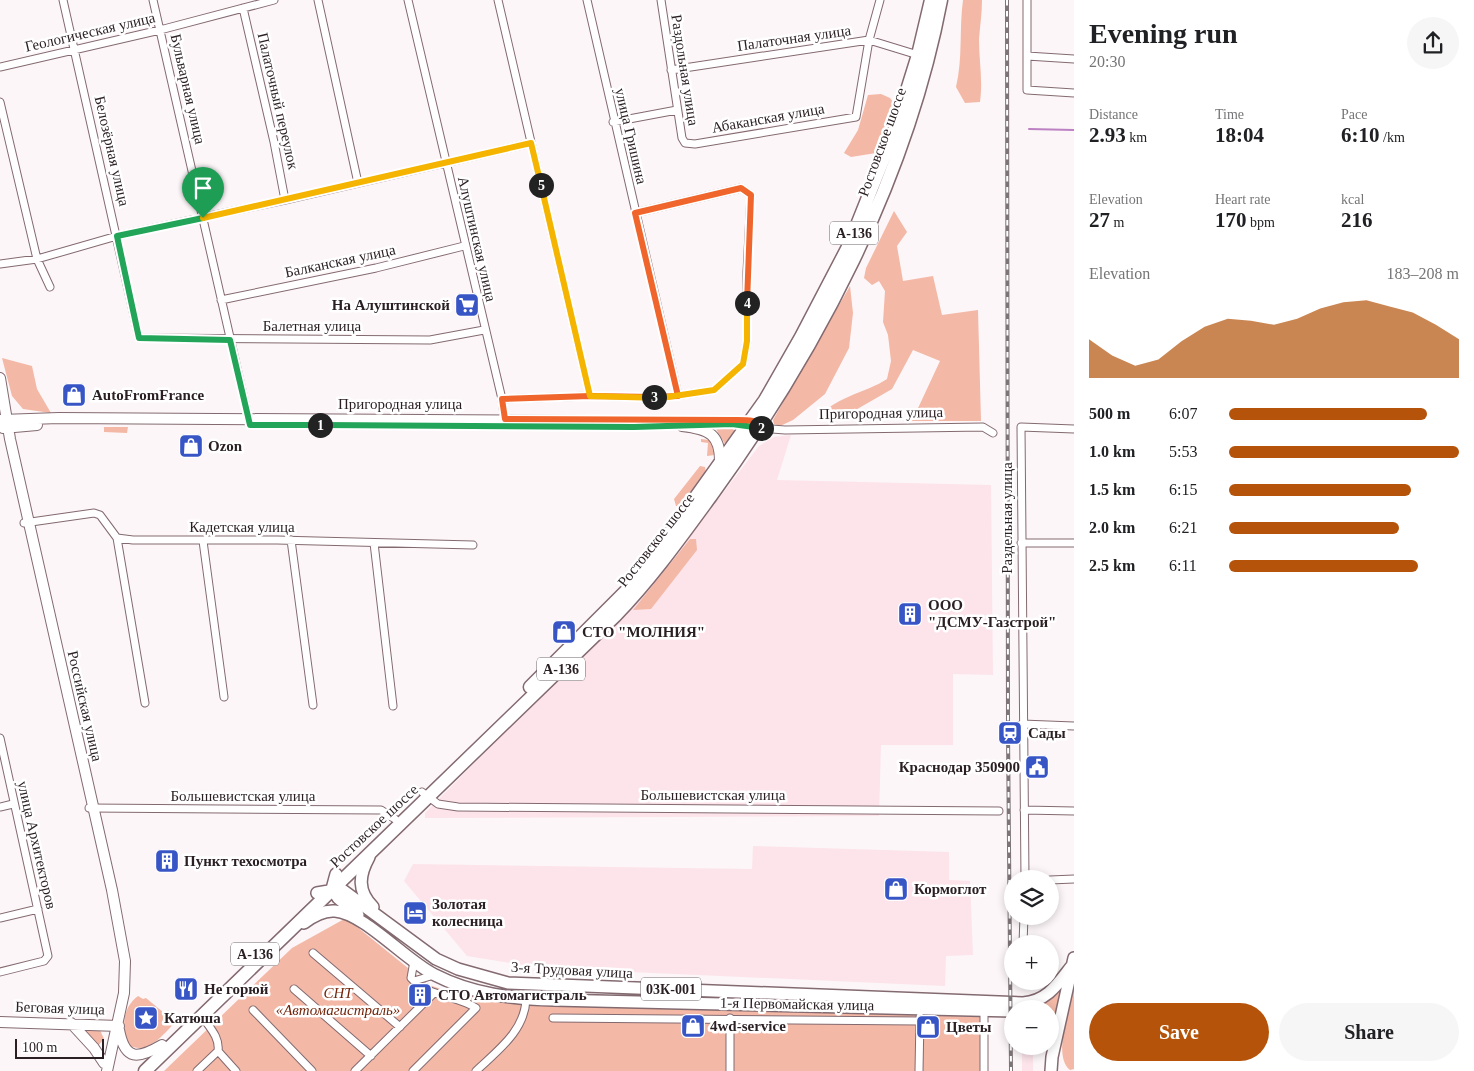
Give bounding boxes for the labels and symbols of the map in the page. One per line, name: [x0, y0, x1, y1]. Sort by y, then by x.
street label: Геологическая улица: [23, 9, 157, 55]
street label: Раздольная улица: [668, 13, 702, 127]
street label: Палаточная улица: [736, 22, 852, 54]
street label: Палаточный переулок: [254, 31, 302, 172]
street label: Бульварная улица: [168, 32, 209, 146]
street label: Ростовское шоссе: [855, 85, 909, 198]
street label: улица Гришина: [612, 86, 650, 186]
street label: Белозёрная улица: [92, 94, 133, 208]
street label: Абаканская улица: [710, 100, 826, 136]
pin: [182, 167, 224, 218]
pin: 5: [528, 172, 554, 198]
street label: Алуштинская улица: [455, 175, 499, 304]
road number: А-136: [830, 222, 878, 244]
street label: Балканская улица: [283, 241, 397, 281]
pin: 4: [734, 290, 760, 316]
supermarket icon: На Алуштинской: [454, 292, 480, 318]
place label: На Алуштинской: [332, 297, 450, 313]
street label: Балетная улица: [263, 318, 362, 334]
shop icon: AutoFromFrance: [61, 382, 87, 408]
pin: 3: [642, 384, 666, 410]
place label: AutoFromFrance: [92, 387, 205, 403]
street label: Пригородная улица: [338, 396, 462, 412]
street label: Пригородная улица: [819, 404, 944, 422]
pin: 1: [308, 412, 332, 438]
pin: 2: [748, 416, 774, 440]
shop icon: Ozon: [178, 433, 204, 459]
place label: Ozon: [208, 438, 243, 454]
street label: Раздельная улица: [999, 462, 1015, 574]
street label: Ростовское шоссе: [615, 490, 698, 590]
street label: Кадетская улица: [189, 519, 295, 535]
place label: ООО "ДСМУ-Газстрой": [928, 597, 1056, 630]
building icon: ООО "ДСМУ-Газстрой": [897, 601, 923, 627]
shop icon: СТО "МОЛНИЯ": [551, 619, 577, 645]
place label: СТО "МОЛНИЯ": [582, 624, 705, 640]
street label: Российская улица: [64, 649, 106, 763]
road number: А-136: [537, 658, 585, 681]
station icon: Сады: [997, 720, 1023, 746]
place label: Сады: [1028, 725, 1066, 741]
public building icon: Краснодар 350900: [1024, 754, 1050, 780]
place label: Краснодар 350900: [899, 759, 1020, 775]
street label: улица Архитекторов: [14, 779, 60, 911]
street label: Ростовское шоссе: [327, 781, 421, 871]
street label: Большевистская улица: [640, 787, 786, 803]
street label: Большевистская улица: [170, 788, 316, 804]
building icon: Пункт техосмотра: [154, 848, 180, 874]
place label: Пункт техосмотра: [184, 853, 308, 869]
shop icon: Кормоглот: [883, 876, 909, 902]
place label: Кормоглот: [914, 881, 987, 897]
place label: Золотая колесница: [432, 896, 504, 929]
hotel icon: Золотая колесница: [402, 900, 428, 926]
road number: А-136: [231, 942, 279, 966]
street label: 3-я Трудовая улица: [511, 959, 634, 981]
restaurant icon: Не горюй: [173, 976, 199, 1002]
road number: 03К-001: [641, 978, 701, 1001]
place label: Не горюй: [204, 981, 269, 997]
building icon: СТО Автомагистраль: [407, 982, 433, 1008]
park label: СНТ «Автомагистраль»: [276, 985, 400, 1018]
place label: СТО Автомагистраль: [438, 987, 587, 1003]
street label: 1-я Первомайская улица: [720, 995, 875, 1013]
street label: Беговая улица: [15, 998, 105, 1018]
place icon: Катюша: [133, 1005, 159, 1031]
place label: Катюша: [164, 1010, 221, 1026]
shop icon: 4wd-service: [680, 1013, 706, 1039]
shop icon: Цветы: [915, 1014, 941, 1040]
place label: 4wd-service: [710, 1018, 786, 1034]
place label: Цветы: [946, 1019, 992, 1035]
scale bar: [15, 1036, 104, 1059]

